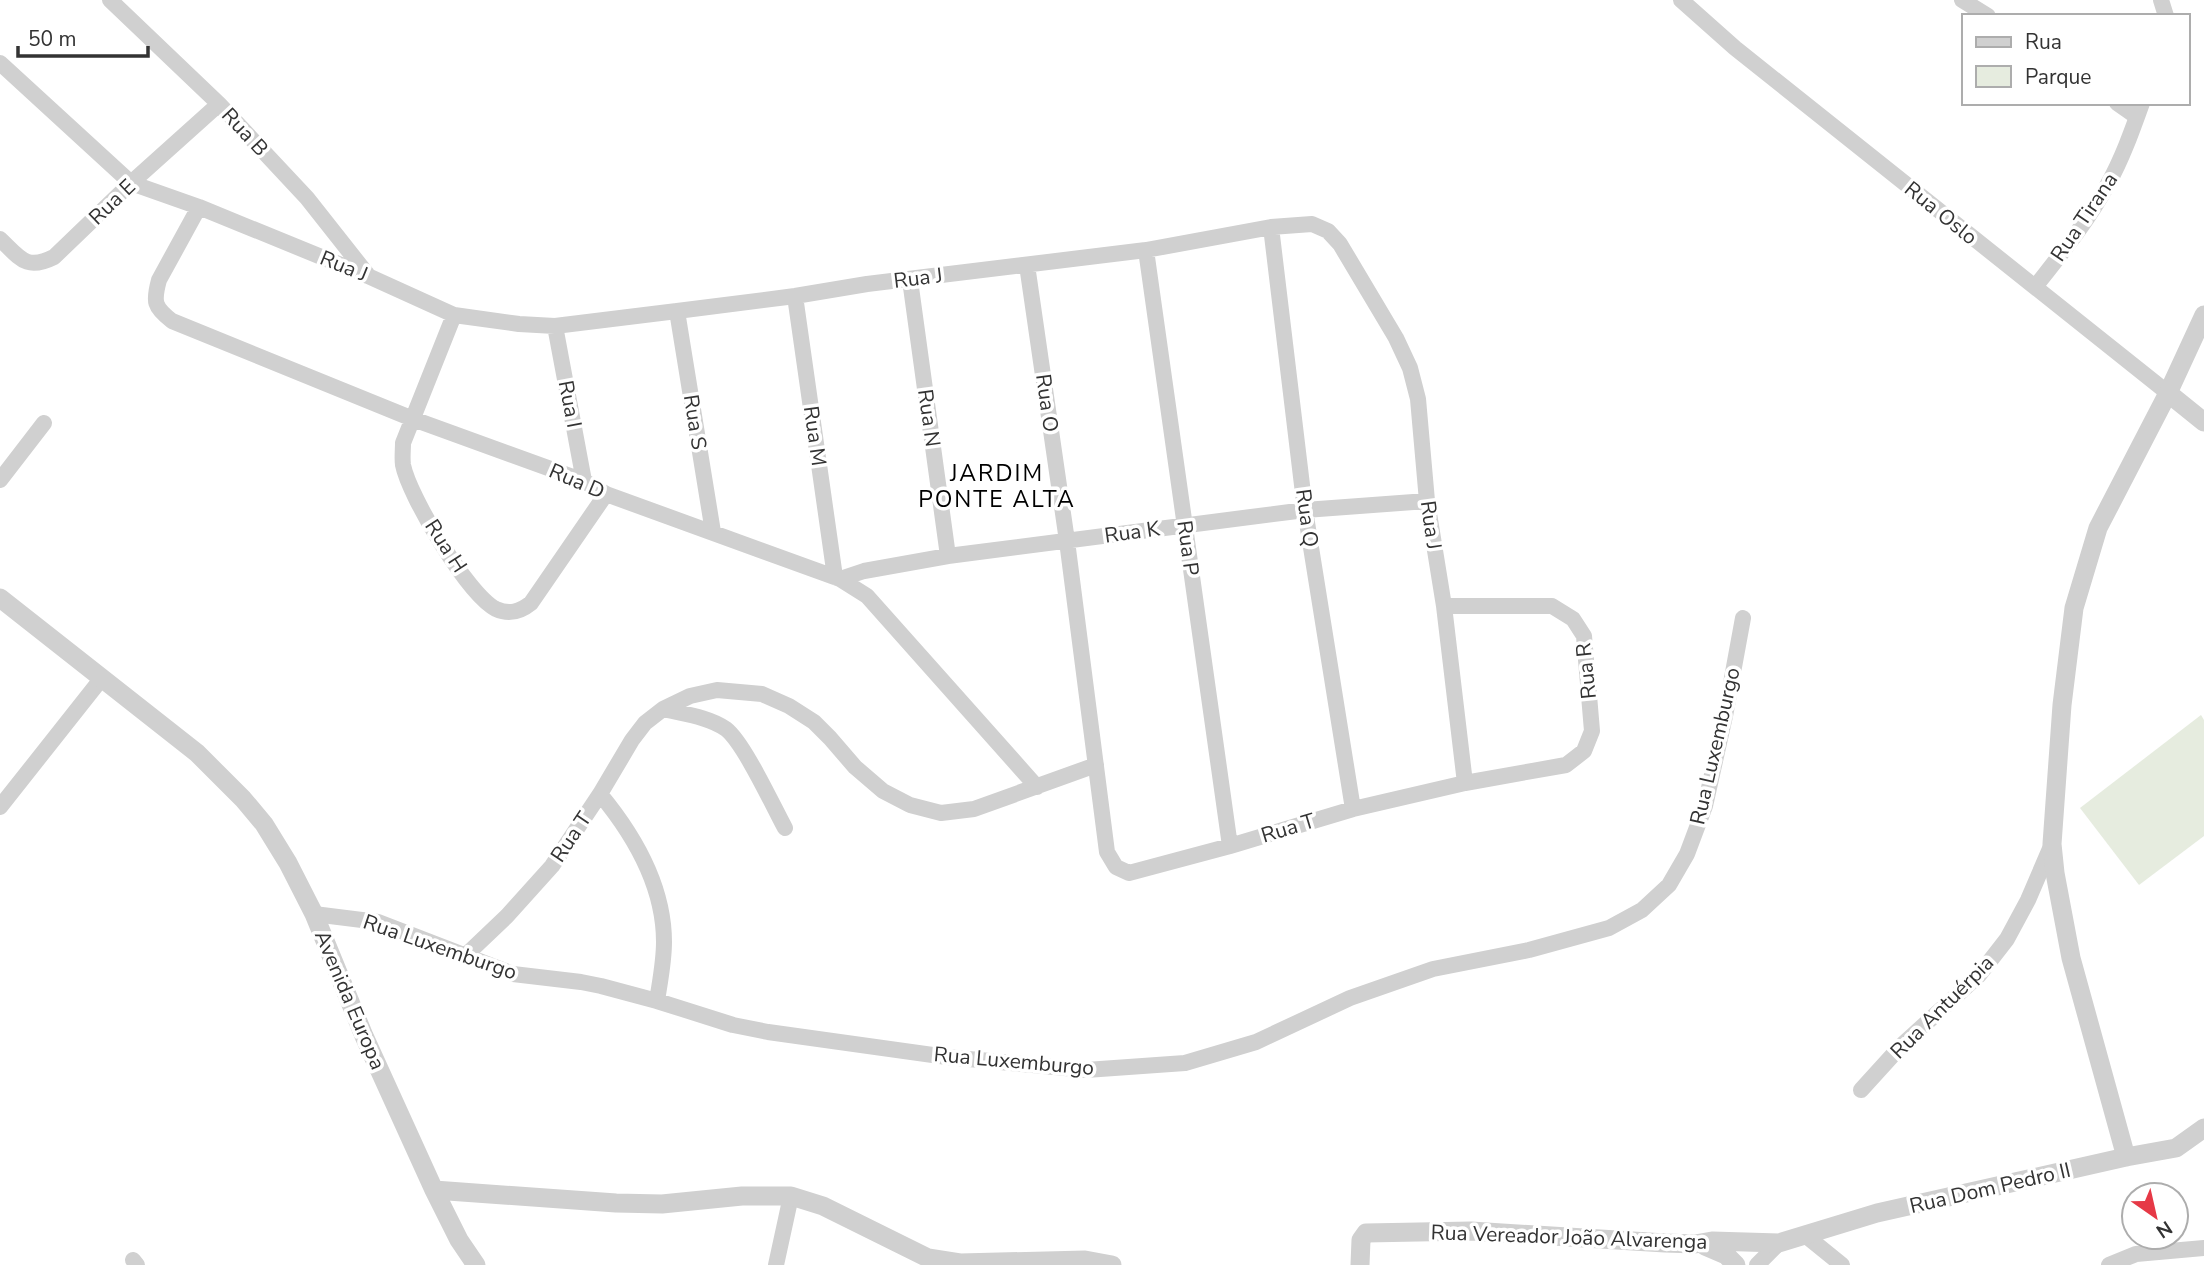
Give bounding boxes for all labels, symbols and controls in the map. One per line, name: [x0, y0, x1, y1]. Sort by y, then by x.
scale bar: [18, 14, 147, 58]
legend: [1962, 14, 2190, 105]
text: 50 m: [28, 25, 77, 53]
text: Rua: [2025, 28, 2062, 56]
text: Parque: [2025, 63, 2092, 91]
street label: Rua B: [215, 102, 275, 162]
street label: Rua Tirana: [2044, 167, 2124, 267]
street label: Rua E: [83, 173, 141, 231]
street label: Rua Oslo: [1899, 175, 1983, 251]
street label: Rua J: [316, 244, 372, 288]
street label: Rua J: [892, 261, 944, 295]
street label: Rua O: [1029, 372, 1065, 434]
street label: Rua I: [552, 378, 588, 430]
street label: Rua N: [911, 387, 947, 449]
street label: Rua S: [677, 393, 713, 452]
street label: Rua M: [797, 404, 833, 468]
street label: Rua D: [545, 457, 609, 505]
district label: JARDIM PONTE ALTA: [918, 458, 1076, 515]
street label: Rua Q: [1289, 487, 1325, 549]
street label: Rua J: [1414, 499, 1448, 551]
street label: Rua H: [418, 514, 474, 578]
street label: Rua K: [1103, 514, 1162, 550]
street label: Rua P: [1170, 518, 1206, 578]
street label: Rua R: [1569, 641, 1603, 701]
street label: Rua Luxemburgo: [1683, 665, 1747, 827]
street label: Rua T: [544, 806, 598, 868]
street label: Rua T: [1258, 806, 1319, 849]
street label: Rua Luxemburgo: [359, 908, 521, 986]
street label: Avenida Europa: [308, 926, 392, 1074]
street label: Rua Antuérpia: [1884, 949, 2000, 1065]
street label: Rua Luxemburgo: [933, 1040, 1095, 1082]
street label: Rua Dom Pedro II: [1907, 1156, 2073, 1220]
north arrow: [2120, 1181, 2190, 1251]
text: N: [2151, 1215, 2177, 1244]
street label: Rua Vereador João Alvarenga: [1430, 1218, 1708, 1256]

